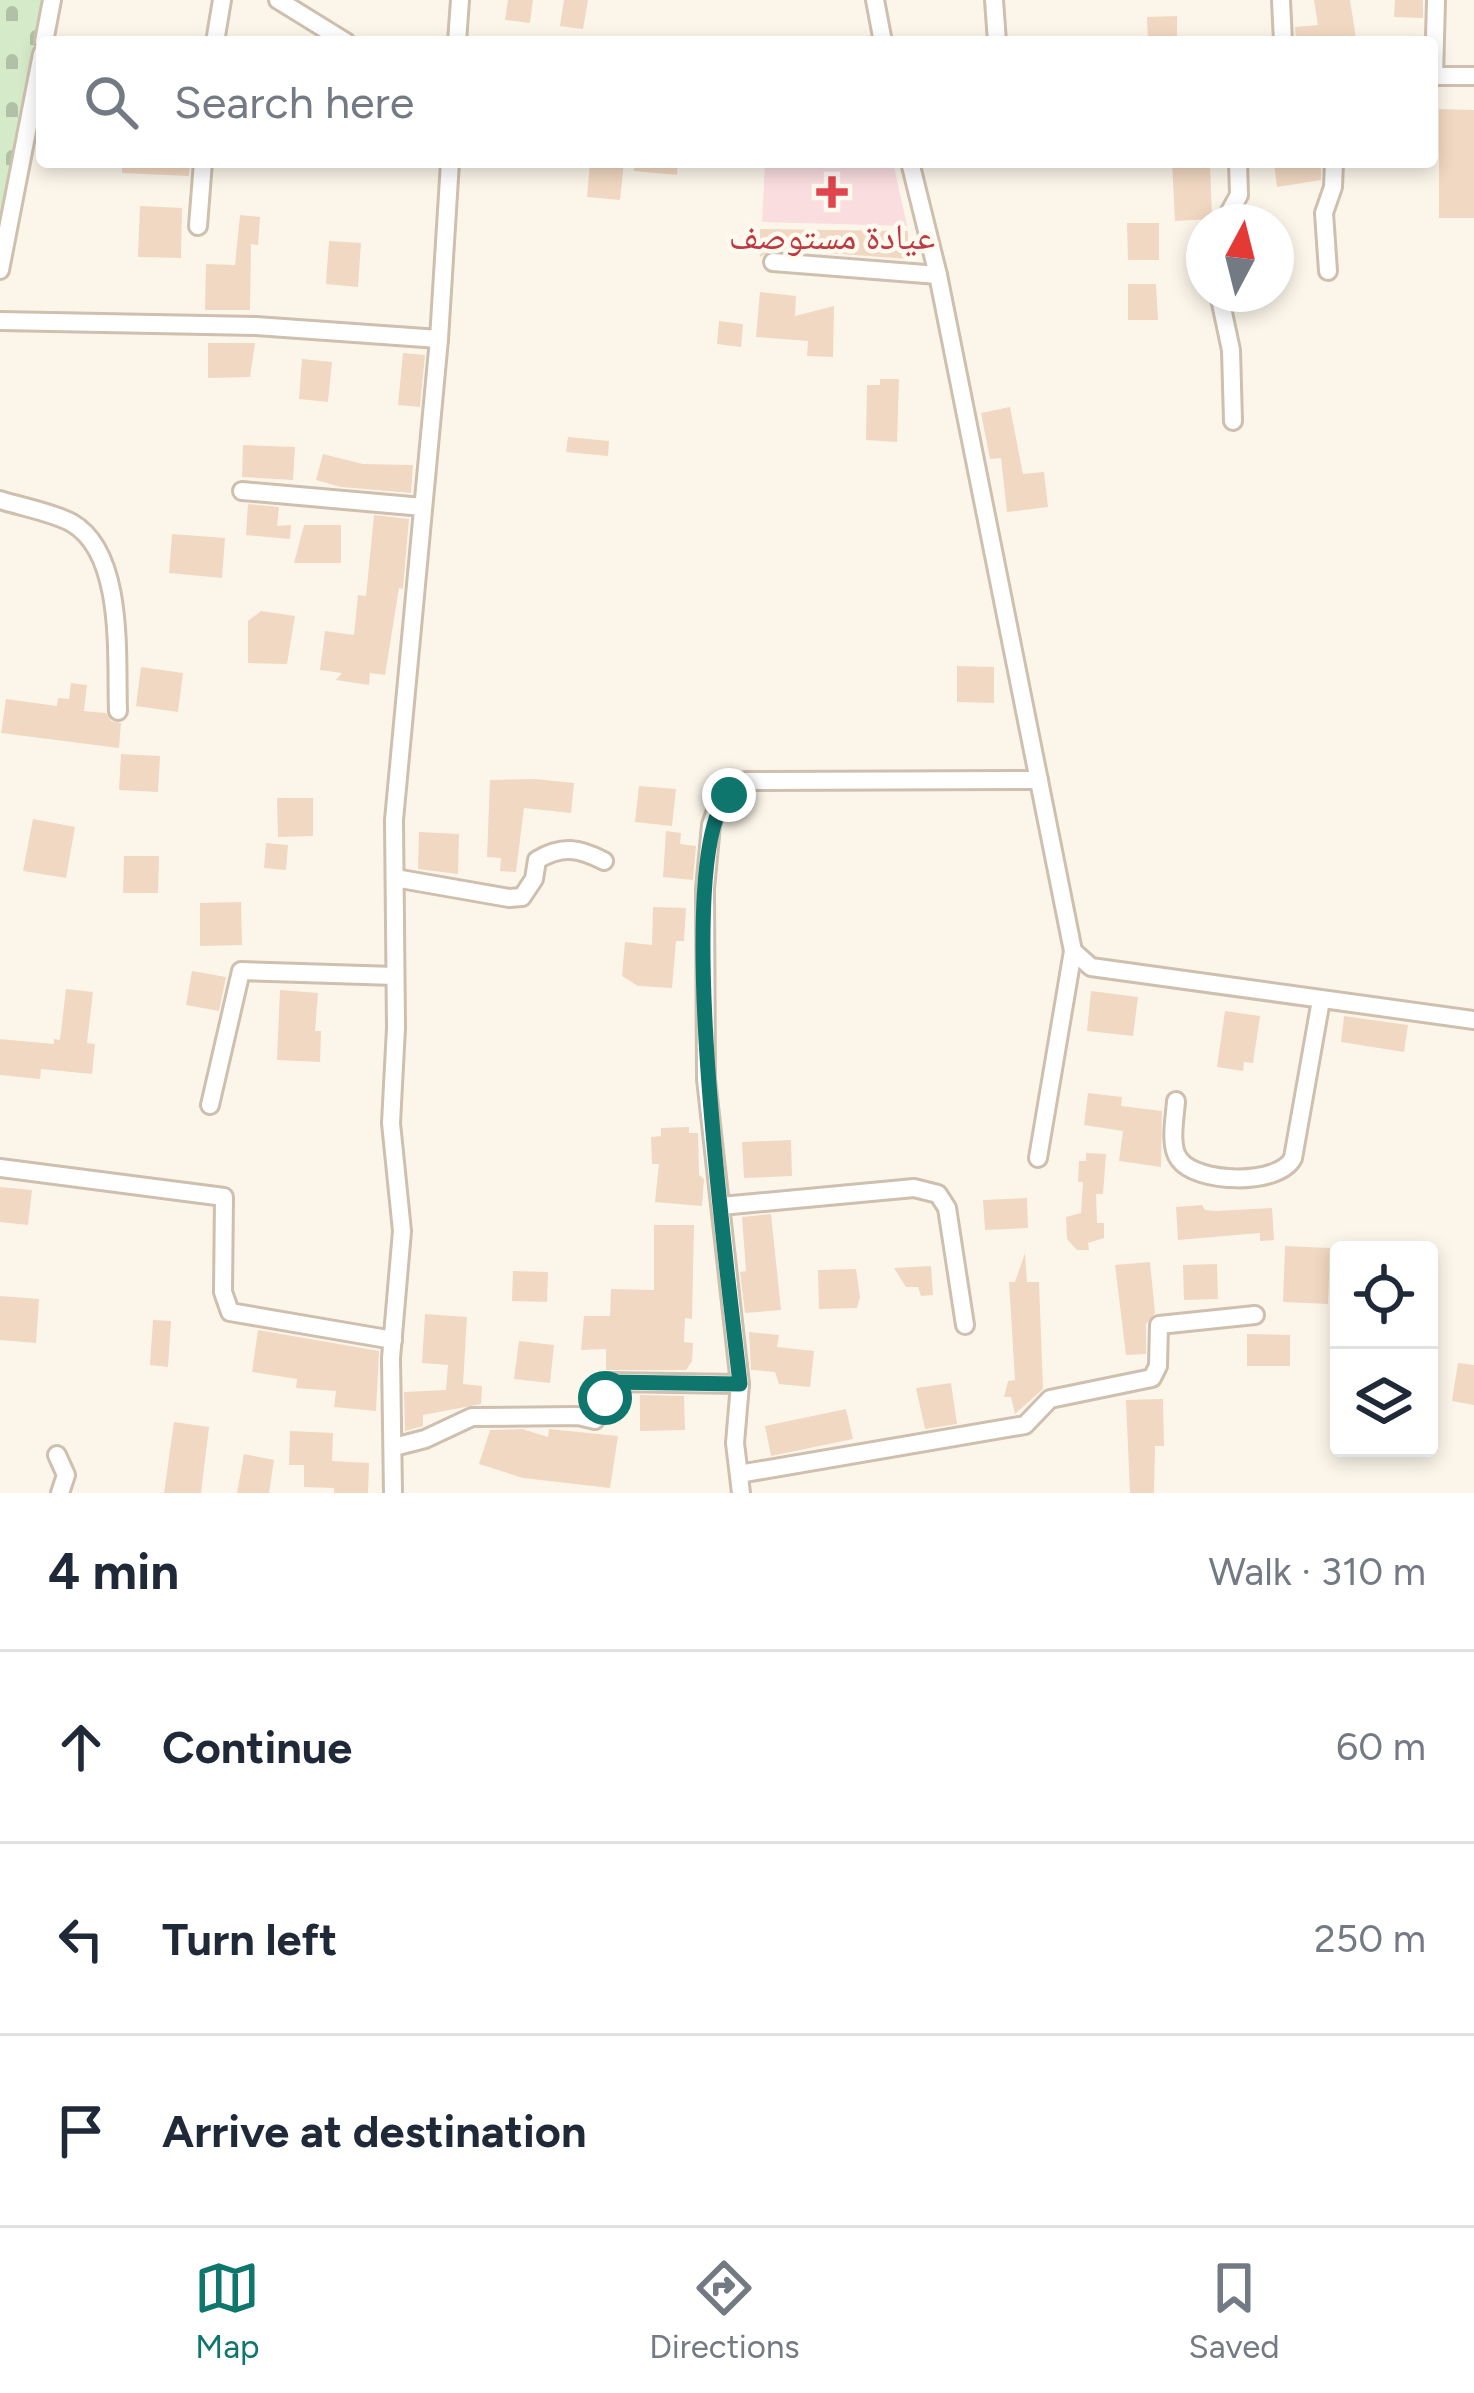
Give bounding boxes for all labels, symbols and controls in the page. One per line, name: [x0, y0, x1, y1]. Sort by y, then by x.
search box: [36, 36, 1438, 168]
icon: search: [78, 69, 144, 135]
text: Search here: [174, 75, 414, 129]
marker: عيادة مستوصف: [816, 176, 848, 208]
north arrow: [1186, 204, 1294, 312]
place label: عيادة مستوصف: [729, 215, 935, 258]
route end: [702, 768, 756, 822]
map controls: [1330, 1241, 1438, 1457]
button: locate: [1330, 1241, 1438, 1349]
button: layers: [1330, 1349, 1438, 1457]
route start: [578, 1371, 632, 1425]
text: 4 min: [48, 1541, 179, 1602]
text: Walk · 310 m: [1208, 1548, 1426, 1595]
icon: ahead: [48, 1714, 114, 1780]
text: Continue: [162, 1720, 352, 1774]
text: 60 m: [1336, 1723, 1426, 1770]
icon: left: [48, 1906, 114, 1972]
text: Turn left: [162, 1912, 337, 1966]
text: 250 m: [1314, 1915, 1426, 1962]
icon: arrive: [48, 2098, 114, 2164]
text: Arrive at destination: [162, 2104, 586, 2158]
tab: Map: [194, 2255, 260, 2366]
tab: Directions: [649, 2255, 800, 2366]
tab: Saved: [1189, 2255, 1280, 2366]

